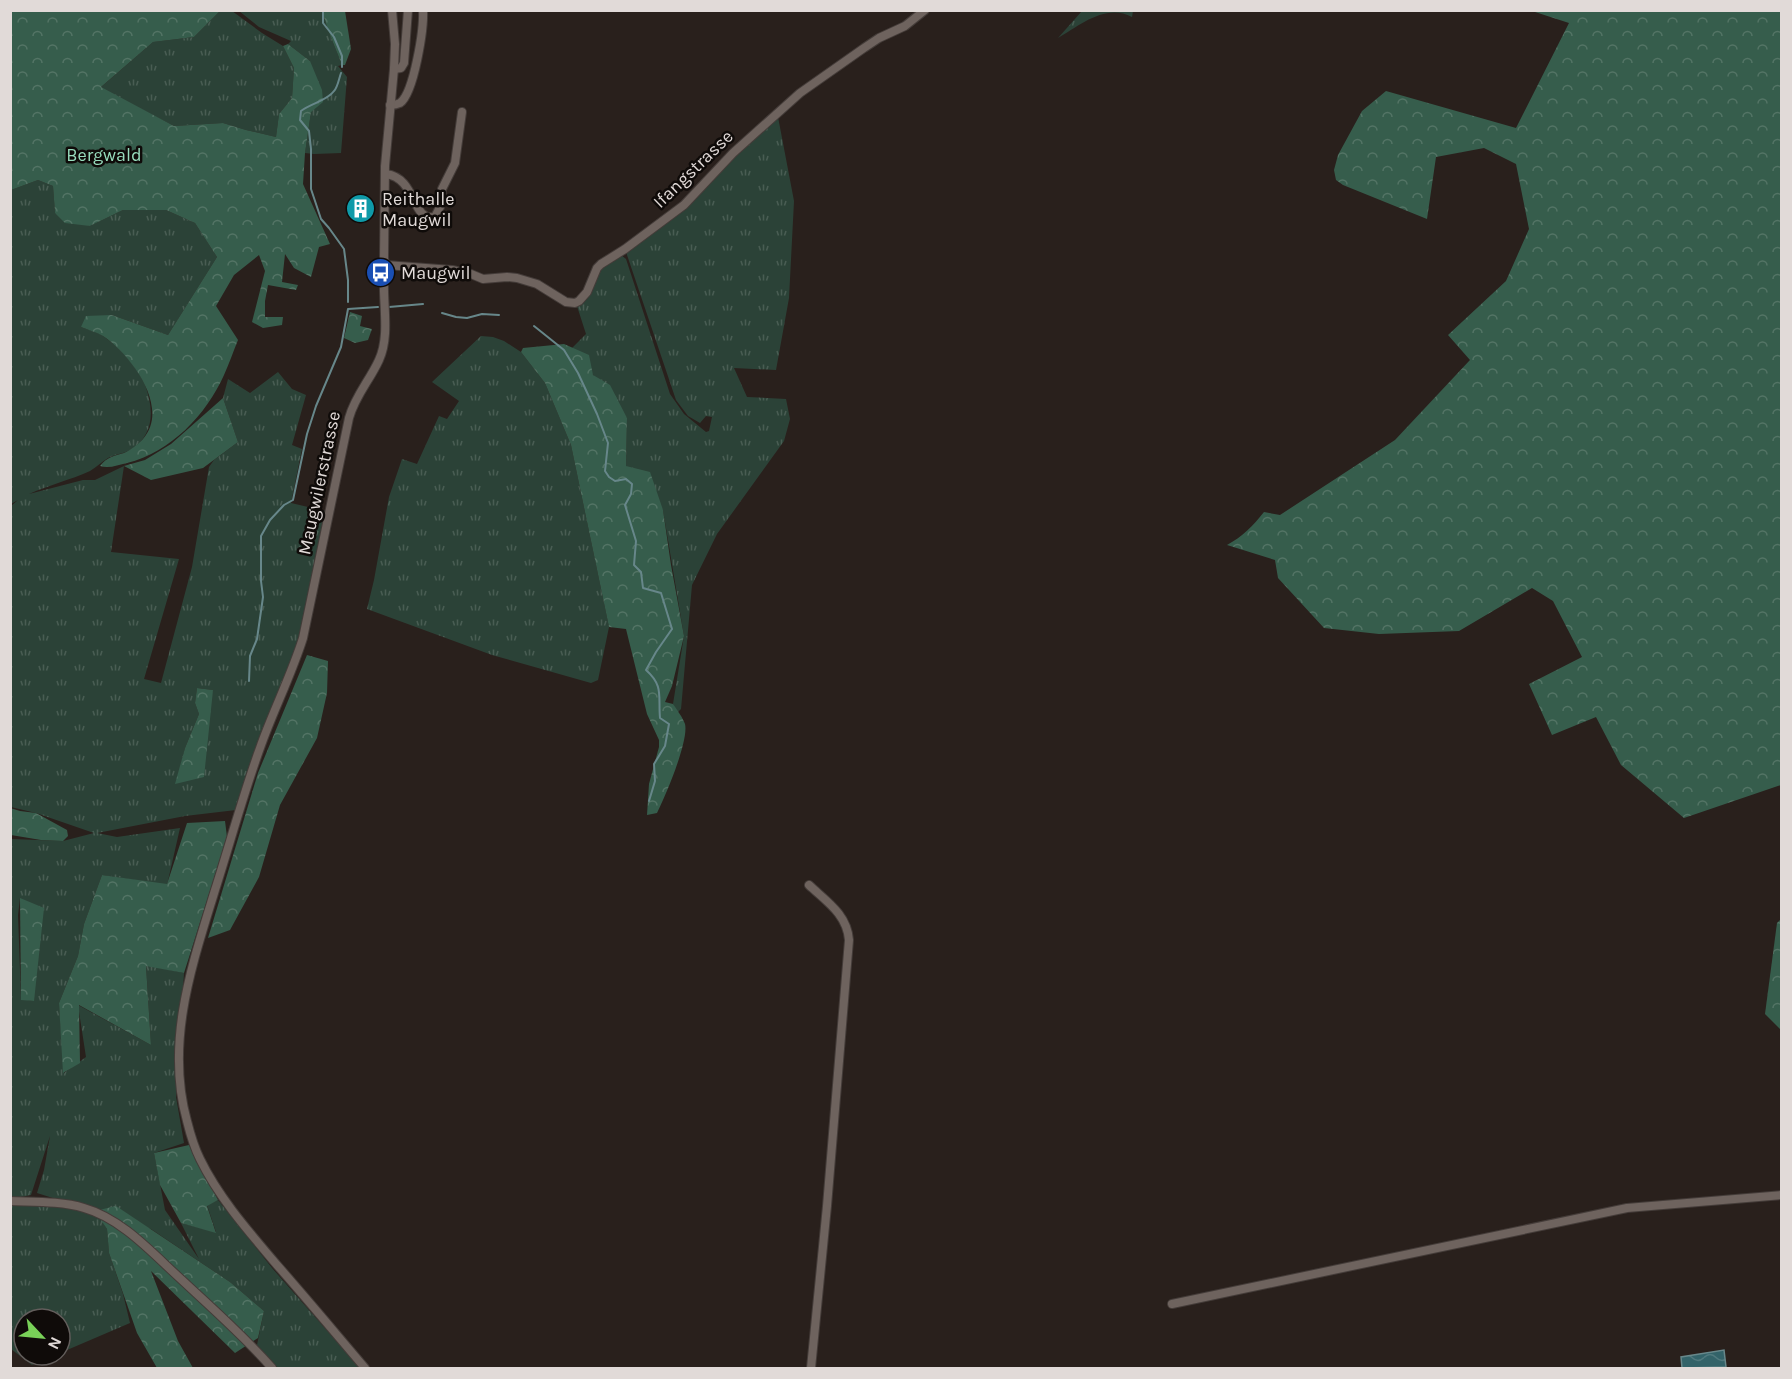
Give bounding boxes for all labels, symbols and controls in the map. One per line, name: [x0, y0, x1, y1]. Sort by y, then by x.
street label: Ifangstrasse: [648, 125, 738, 213]
park label: Bergwald: [66, 144, 142, 166]
place label: Reithalle Maugwil: [382, 188, 455, 231]
building icon: Reithalle Maugwil: [345, 193, 377, 225]
bus stop icon: Maugwil: [364, 257, 396, 289]
place label: Maugwil: [401, 262, 471, 284]
street label: Maugwilerstrasse: [293, 409, 345, 557]
north arrow: [12, 1307, 72, 1367]
text: N: [44, 1334, 66, 1353]

